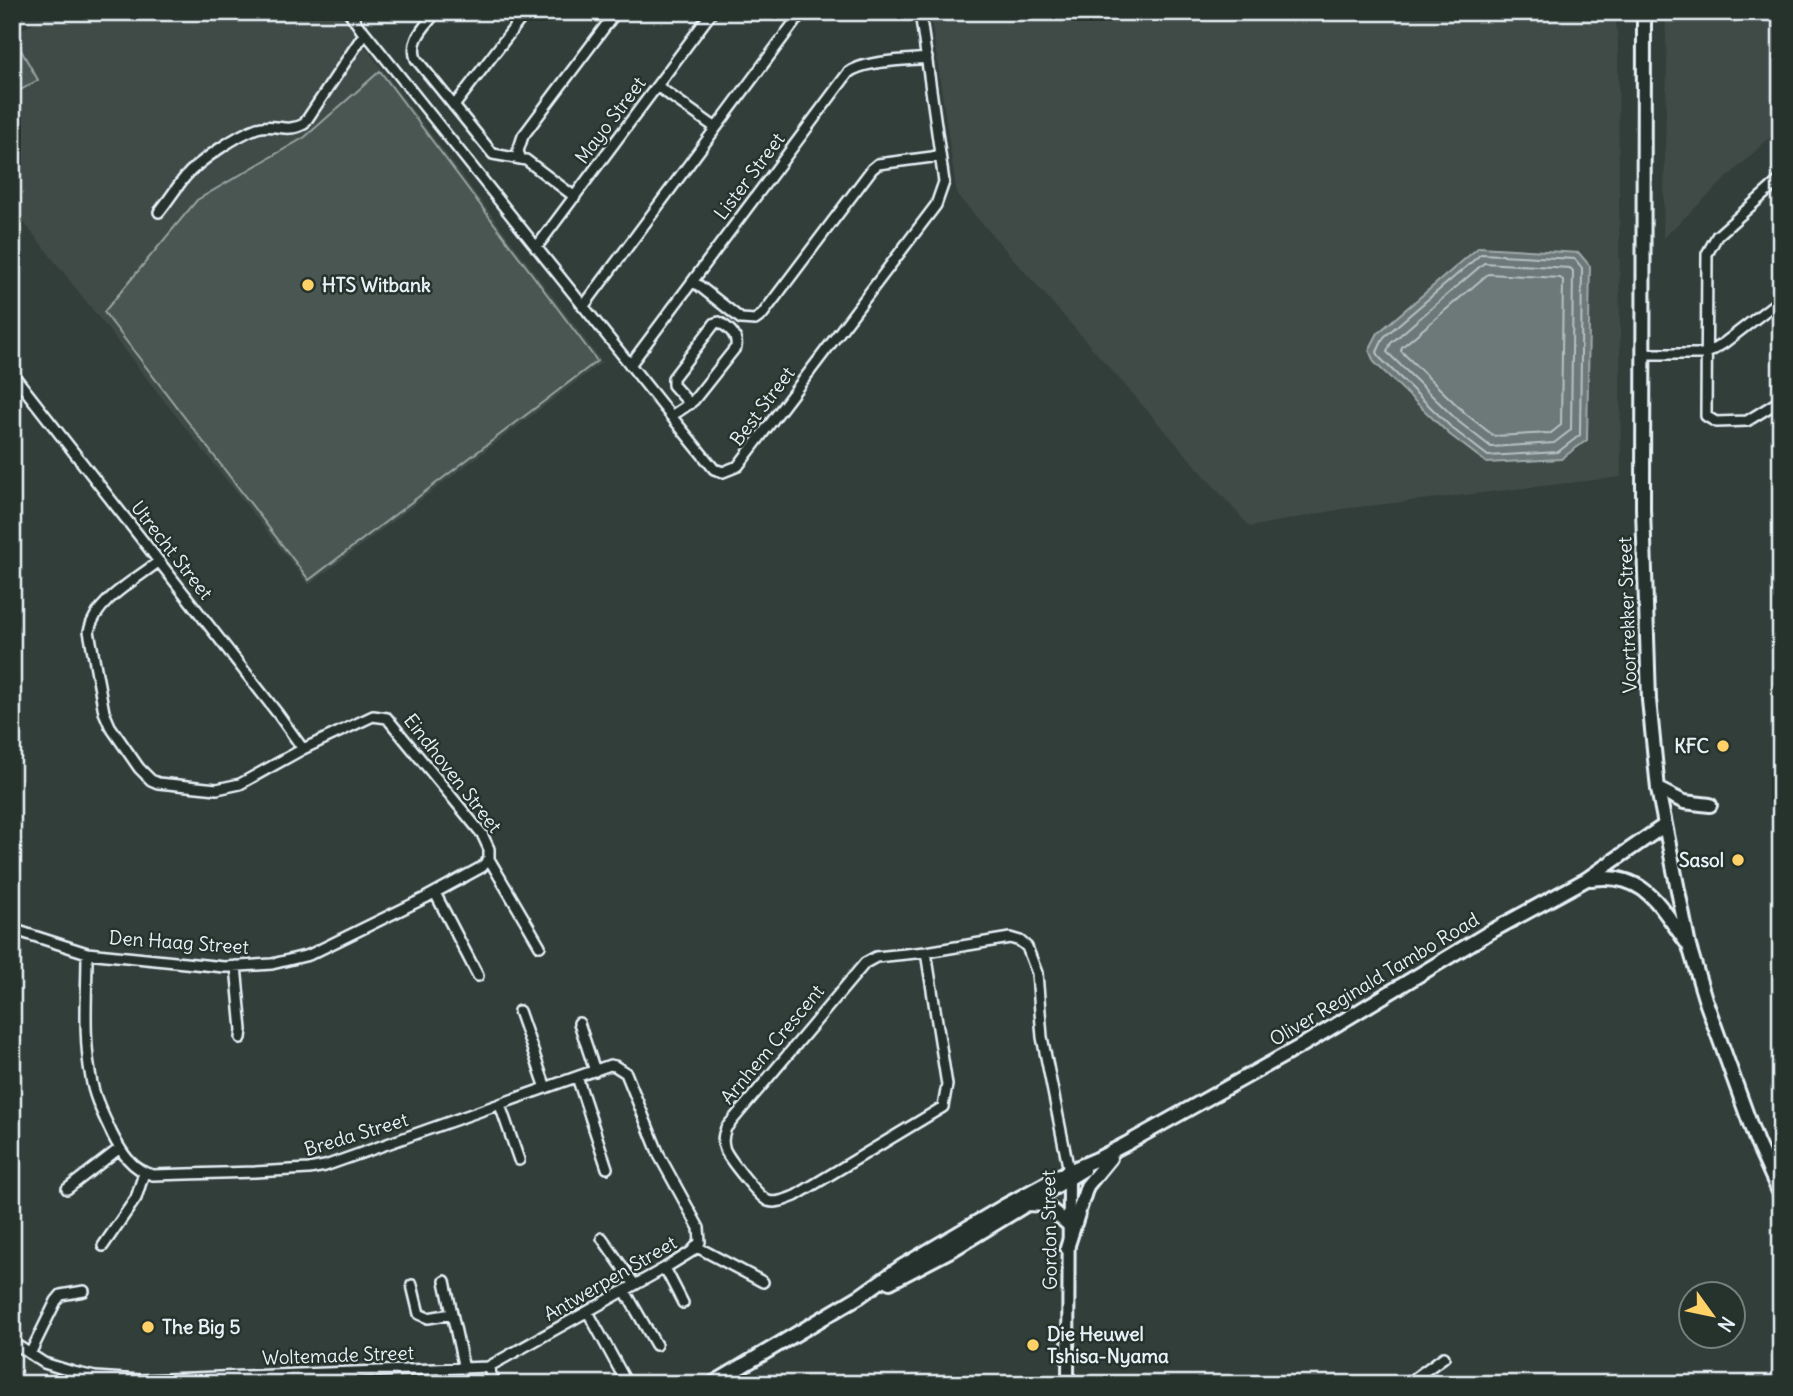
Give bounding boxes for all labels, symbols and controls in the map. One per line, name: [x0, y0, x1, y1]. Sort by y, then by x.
street label: Mayo Street: [570, 72, 650, 168]
street label: Lister Street: [709, 128, 789, 224]
place label: HTS Witbank: [322, 273, 431, 297]
marker: HTS Witbank: [300, 277, 316, 293]
street label: Best Street: [724, 362, 800, 450]
street label: Utrecht Street: [126, 496, 218, 604]
street label: Voortrekker Street: [1612, 536, 1642, 694]
street label: Eindhoven Street: [399, 709, 507, 837]
place label: KFC: [1674, 734, 1709, 758]
marker: KFC: [1715, 738, 1731, 754]
place label: Sasol: [1679, 848, 1724, 872]
marker: Sasol: [1730, 852, 1746, 868]
street label: Oliver Reginald Tambo Road: [1265, 907, 1483, 1051]
street label: Den Haag Street: [108, 925, 250, 959]
street label: Arnhem Crescent: [715, 979, 829, 1109]
street label: Breda Street: [301, 1107, 411, 1161]
street label: Gordon Street: [1036, 1170, 1062, 1290]
street label: Antwerpen Street: [539, 1230, 681, 1326]
north arrow: [1678, 1280, 1748, 1350]
text: N: [1713, 1312, 1740, 1336]
place label: The Big 5: [162, 1315, 240, 1339]
marker: The Big 5: [140, 1319, 156, 1335]
place label: Die Heuwel Tshisa-Nyama: [1047, 1322, 1169, 1368]
marker: Die Heuwel Tshisa-Nyama: [1025, 1337, 1041, 1353]
street label: Woltemade Street: [262, 1340, 414, 1370]

